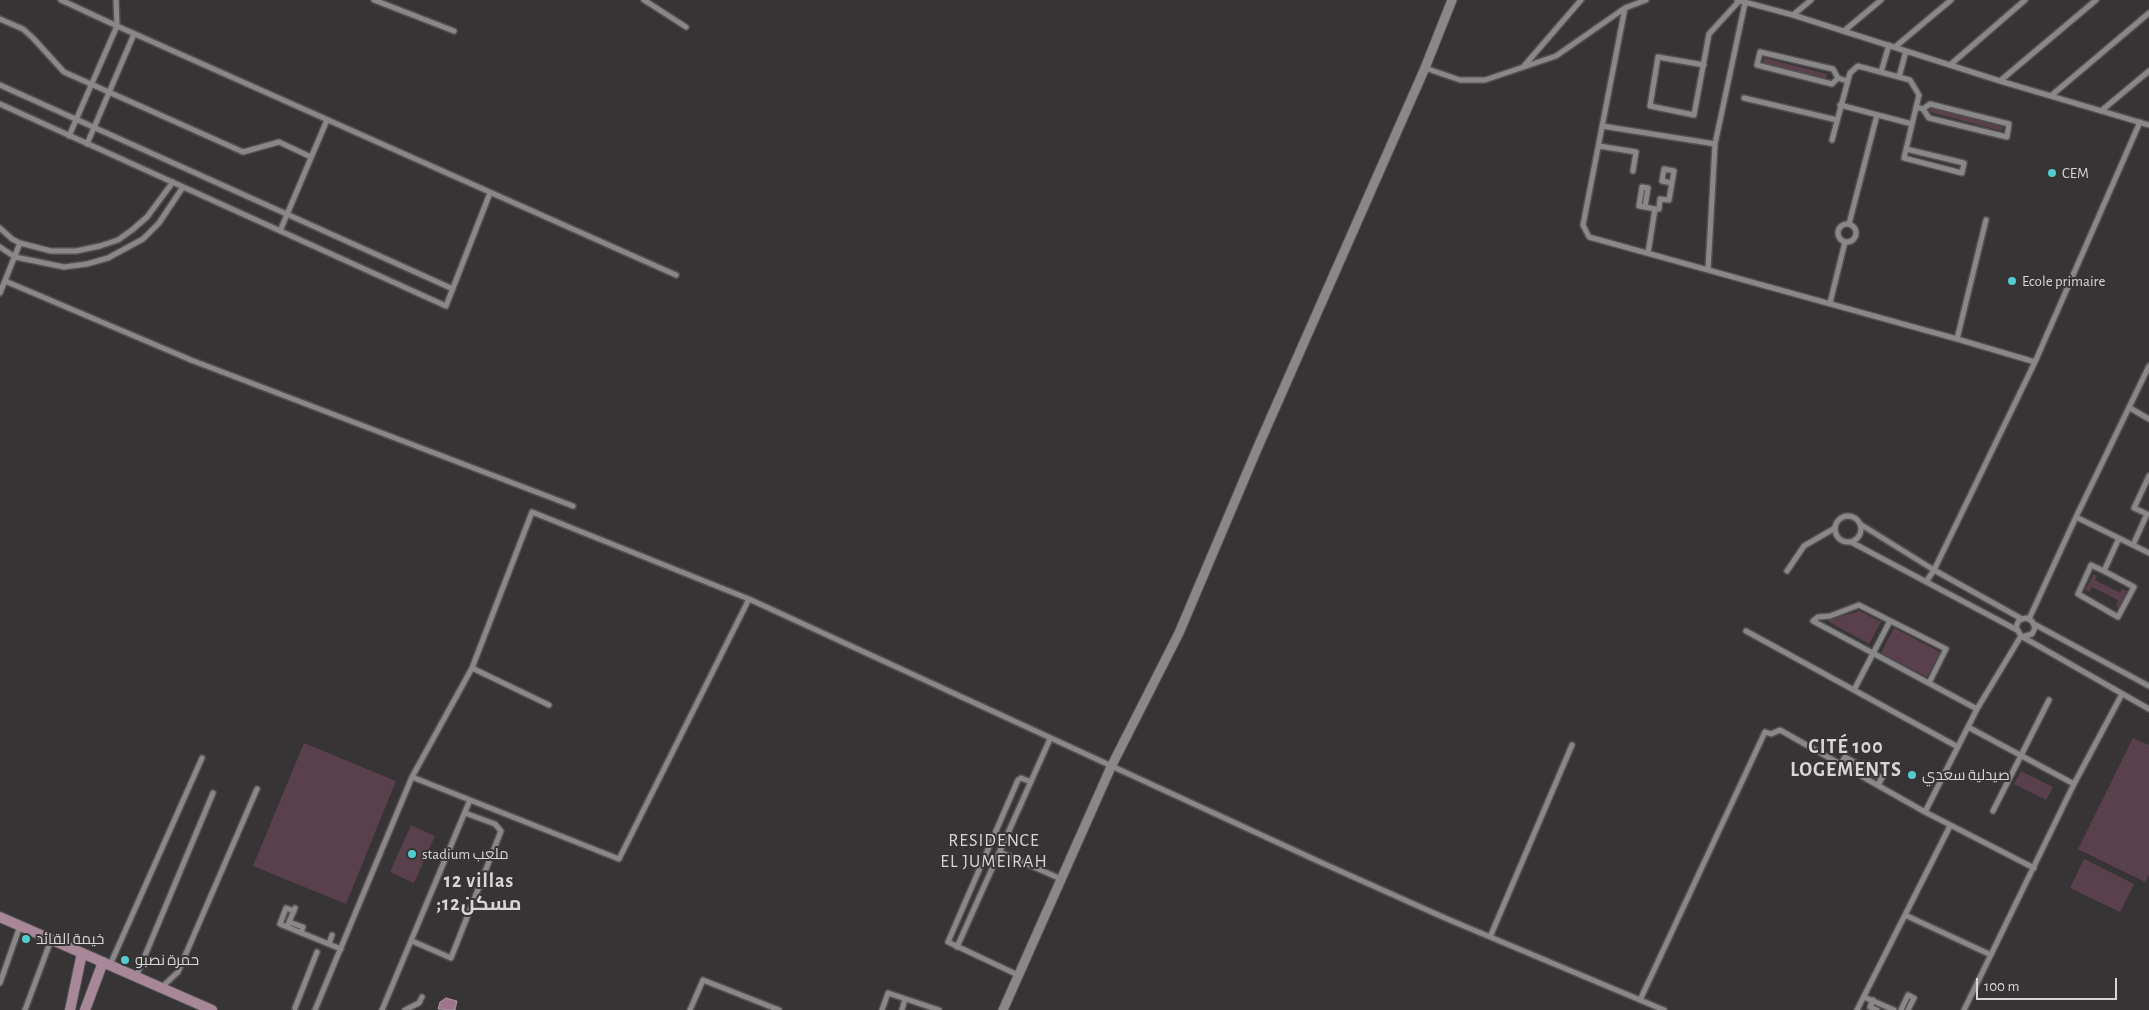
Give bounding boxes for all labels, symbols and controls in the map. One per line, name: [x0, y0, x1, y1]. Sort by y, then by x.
place label: CEM: [2062, 164, 2089, 182]
marker: CEM: [2046, 167, 2058, 179]
place label: Ecole primaire: [2022, 272, 2105, 290]
marker: Ecole primaire: [2006, 275, 2018, 287]
district label: CITÉ 100 LOGEMENTS: [1789, 735, 1903, 782]
place label: صيدلية سعدي: [1922, 766, 2010, 784]
marker: صيدلية سعدي: [1906, 769, 1918, 781]
district label: RESIDENCE EL JUMEIRAH: [939, 830, 1049, 872]
place label: stadium ملعب: [422, 845, 509, 863]
marker: stadium ملعب: [406, 848, 418, 860]
district label: 12 villas ;12مسكن: [438, 869, 520, 916]
place label: خيمة القائد: [36, 930, 104, 948]
marker: خيمة القائد: [20, 933, 32, 945]
place label: حمرة نصبو: [135, 951, 199, 969]
marker: حمرة نصبو: [119, 954, 131, 966]
scale bar: [1979, 968, 2120, 1000]
text: 100 m: [1984, 979, 2019, 994]

